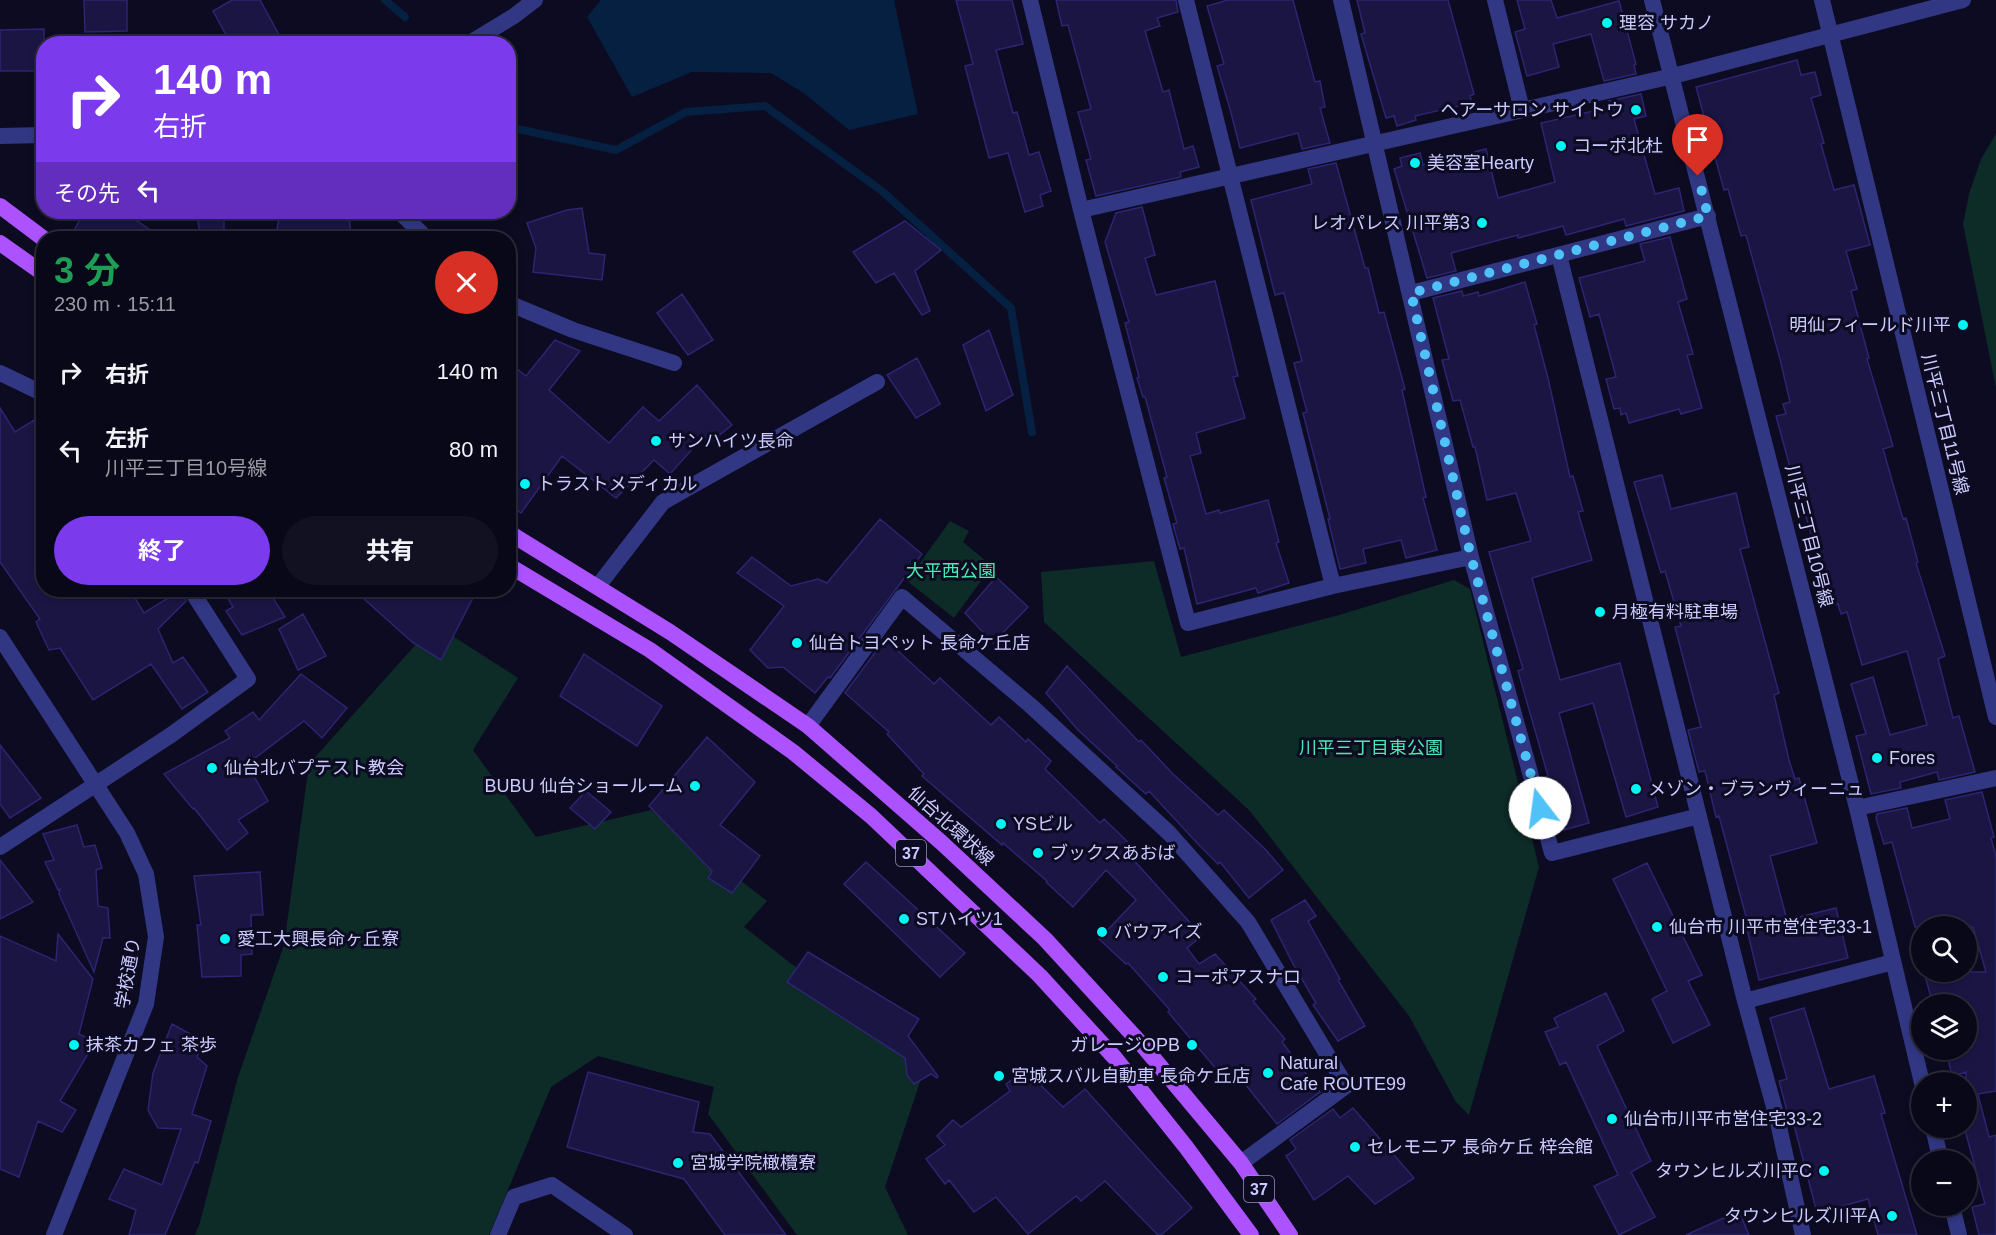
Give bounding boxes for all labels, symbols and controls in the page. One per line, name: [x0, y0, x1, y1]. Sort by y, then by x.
place label: 理容 サカノ: [1619, 13, 1714, 33]
marker: 理容 サカノ: [1600, 16, 1614, 30]
text: 140 m: [153, 56, 272, 103]
icon: right: [54, 60, 132, 138]
place label: ヘアーサロン サイトウ: [1440, 100, 1624, 120]
marker: ヘアーサロン サイトウ: [1629, 103, 1643, 117]
text: 右折: [153, 112, 207, 142]
pin: [1672, 114, 1723, 176]
icon: arrive: [1681, 123, 1714, 156]
place label: コーポ北杜: [1573, 136, 1663, 156]
marker: コーポ北杜: [1554, 139, 1568, 153]
place label: 美容室Hearty: [1427, 153, 1534, 173]
marker: 美容室Hearty: [1408, 156, 1422, 170]
icon: left: [132, 174, 165, 207]
text: その先: [54, 181, 120, 206]
place label: レオパレス 川平第3: [1311, 213, 1470, 233]
marker: レオパレス 川平第3: [1475, 216, 1489, 230]
text: 3 分: [54, 250, 120, 291]
button: close: [435, 251, 498, 314]
text: 230 m · 15:11: [54, 293, 176, 315]
place label: 明仙フィールド川平: [1789, 315, 1951, 335]
marker: 明仙フィールド川平: [1956, 318, 1970, 332]
street label: 川平三丁目11号線: [1918, 351, 1972, 497]
icon: right: [54, 356, 87, 389]
text: 140 m: [437, 359, 498, 384]
text: 右折: [105, 362, 149, 387]
text: 左折: [105, 426, 149, 451]
place label: サンハイツ長命: [668, 431, 794, 451]
icon: left: [54, 434, 87, 467]
marker: サンハイツ長命: [649, 434, 663, 448]
text: 80 m: [449, 437, 498, 462]
text: 川平三丁目10号線: [105, 457, 267, 479]
street label: 川平三丁目10号線: [1782, 463, 1836, 609]
place label: トラストメディカル: [537, 474, 697, 494]
marker: トラストメディカル: [518, 477, 532, 491]
button: 終了: [54, 516, 270, 585]
button: 共有: [282, 516, 498, 585]
park label: 大平西公園: [906, 561, 996, 581]
place label: 月極有料駐車場: [1612, 602, 1738, 622]
marker: 月極有料駐車場: [1593, 605, 1607, 619]
place label: 仙台トヨペット 長命ケ丘店: [809, 633, 1030, 653]
marker: 仙台トヨペット 長命ケ丘店: [790, 636, 804, 650]
park label: 川平三丁目東公園: [1299, 738, 1443, 758]
place label: Fores: [1889, 748, 1935, 768]
marker: Fores: [1870, 751, 1884, 765]
place label: 仙台北バプテスト教会: [224, 758, 404, 778]
marker: 仙台北バプテスト教会: [205, 761, 219, 775]
place label: BUBU 仙台ショールーム: [485, 776, 683, 796]
position arrow: [1508, 776, 1572, 840]
marker: BUBU 仙台ショールーム: [688, 779, 702, 793]
place label: メゾン・ブランヴィーニュ: [1648, 779, 1864, 799]
street label: 仙台北環状線: [904, 782, 998, 870]
marker: メゾン・ブランヴィーニュ: [1629, 782, 1643, 796]
place label: YSビル: [1013, 814, 1073, 834]
marker: YSビル: [994, 817, 1008, 831]
road number: 37: [896, 840, 926, 866]
place label: ブックスあおば: [1050, 843, 1175, 863]
marker: ブックスあおば: [1031, 846, 1045, 860]
place label: STハイツ1: [916, 909, 1003, 929]
marker: STハイツ1: [897, 912, 911, 926]
map controls: [1911, 916, 1977, 1216]
button: search: [1911, 916, 1977, 982]
place label: 仙台市 川平市営住宅33-1: [1669, 917, 1872, 937]
marker: 仙台市 川平市営住宅33-1: [1650, 920, 1664, 934]
place label: バウアイズ: [1114, 922, 1203, 942]
marker: バウアイズ: [1095, 925, 1109, 939]
place label: 愛工大興長命ヶ丘寮: [237, 929, 399, 949]
marker: 愛工大興長命ヶ丘寮: [218, 932, 232, 946]
street label: 学校通り: [112, 936, 144, 1010]
place label: コーポアスナロ: [1175, 967, 1301, 987]
marker: コーポアスナロ: [1156, 970, 1170, 984]
button: layers: [1911, 994, 1977, 1060]
place label: 抹茶カフェ 茶歩: [86, 1035, 217, 1055]
place label: ガレージOPB: [1070, 1035, 1180, 1055]
marker: 抹茶カフェ 茶歩: [67, 1038, 81, 1052]
marker: ガレージOPB: [1185, 1038, 1199, 1052]
place label: Natural Cafe ROUTE99: [1280, 1053, 1406, 1094]
place label: 宮城スバル自動車 長命ケ丘店: [1011, 1066, 1250, 1086]
marker: Natural Cafe ROUTE99: [1261, 1066, 1275, 1080]
marker: 宮城スバル自動車 長命ケ丘店: [992, 1069, 1006, 1083]
button: +: [1911, 1072, 1977, 1138]
place label: 仙台市川平市営住宅33-2: [1624, 1109, 1822, 1129]
marker: 仙台市川平市営住宅33-2: [1605, 1112, 1619, 1126]
place label: セレモニア 長命ケ丘 梓会館: [1367, 1137, 1593, 1157]
marker: セレモニア 長命ケ丘 梓会館: [1348, 1140, 1362, 1154]
button: −: [1911, 1150, 1977, 1216]
place label: 宮城学院橄欖寮: [690, 1153, 816, 1173]
marker: 宮城学院橄欖寮: [671, 1156, 685, 1170]
place label: タウンヒルズ川平C: [1655, 1161, 1812, 1181]
marker: タウンヒルズ川平C: [1817, 1164, 1831, 1178]
road number: 37: [1244, 1176, 1274, 1202]
place label: タウンヒルズ川平A: [1724, 1206, 1880, 1226]
marker: タウンヒルズ川平A: [1885, 1209, 1899, 1223]

